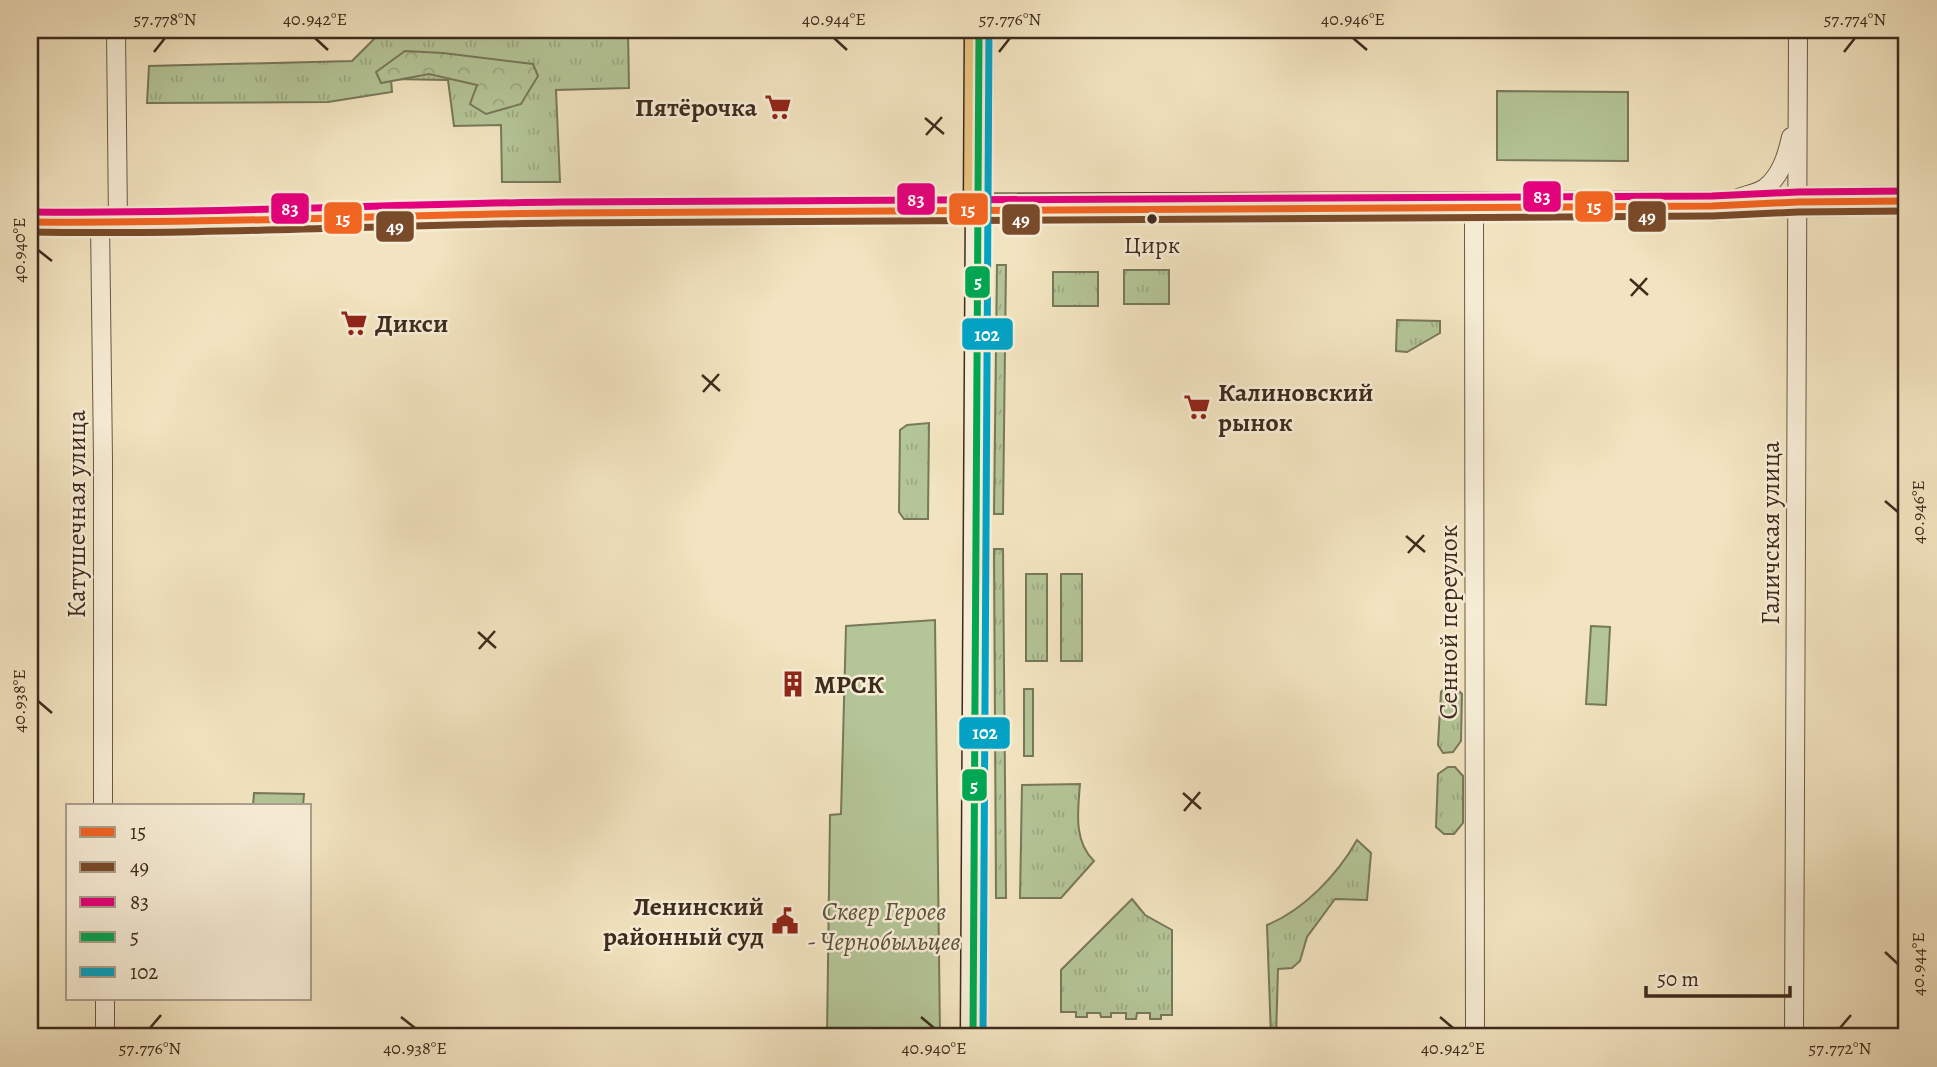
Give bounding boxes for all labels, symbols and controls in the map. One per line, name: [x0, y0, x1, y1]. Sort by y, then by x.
text: 57.778°N: [133, 7, 197, 31]
text: 40.942°E: [283, 7, 347, 31]
text: 40.944°E: [802, 7, 866, 31]
text: 57.776°N: [979, 7, 1041, 31]
text: 40.946°E: [1321, 7, 1385, 31]
text: 57.774°N: [1824, 7, 1886, 31]
place label: Пятёрочка: [635, 90, 758, 125]
supermarket icon: Пятёрочка: [763, 92, 793, 122]
line badge: 83: [1522, 180, 1562, 213]
line badge: 83: [896, 182, 936, 216]
text: 83: [1533, 184, 1551, 210]
text: 83: [907, 187, 925, 213]
line badge: 15: [1574, 190, 1614, 223]
line badge: 83: [270, 192, 310, 225]
line badge: 15: [948, 192, 989, 226]
text: 15: [1587, 194, 1601, 220]
text: 83: [281, 196, 299, 222]
text: 15: [961, 197, 975, 223]
line badge: 49: [1627, 200, 1667, 233]
line badge: 15: [323, 201, 363, 235]
line badge: 49: [1001, 203, 1041, 236]
text: 49: [1638, 204, 1656, 230]
text: 15: [336, 206, 350, 232]
text: 49: [1012, 207, 1030, 233]
line badge: 49: [375, 210, 415, 243]
marker: Цирк: [1145, 212, 1159, 226]
text: 49: [386, 214, 404, 240]
text: 40.940°E: [7, 217, 31, 283]
place label: Цирк: [1124, 229, 1180, 261]
line badge: 5: [964, 265, 991, 299]
text: 5: [974, 269, 982, 295]
place label: Дикси: [375, 306, 448, 341]
supermarket icon: Дикси: [339, 308, 369, 338]
line badge: 102: [961, 317, 1014, 351]
text: 102: [974, 322, 1000, 348]
place label: Калиновский рынок: [1218, 375, 1374, 440]
supermarket icon: Калиновский рынок: [1182, 392, 1212, 422]
street label: Катушечная улица: [59, 410, 94, 618]
street label: Галичская улица: [1753, 441, 1788, 625]
text: 40.946°E: [1906, 480, 1930, 544]
street label: Сенной переулок: [1431, 525, 1466, 719]
place label: МРСК: [814, 667, 885, 702]
text: 40.938°E: [7, 669, 31, 733]
building icon: МРСК: [778, 669, 808, 699]
line badge: 102: [958, 716, 1011, 750]
text: 102: [972, 720, 998, 746]
line badge: 5: [961, 768, 988, 802]
text: 5: [970, 773, 978, 799]
legend: [66, 804, 312, 1000]
text: 15: [130, 818, 146, 846]
text: 49: [130, 853, 149, 881]
text: 83: [130, 888, 149, 916]
place label: Ленинский районный суд: [603, 889, 764, 954]
park label: Сквер Героев - Чернобыльцев: [807, 894, 961, 959]
public building icon: Ленинский районный суд: [770, 906, 800, 936]
text: 5: [130, 923, 139, 951]
text: 40.944°E: [1906, 932, 1930, 996]
scale bar: [1646, 955, 1790, 999]
text: 102: [130, 958, 158, 986]
text: 50 m: [1657, 965, 1699, 993]
text: 57.776°N: [119, 1036, 181, 1060]
text: 40.938°E: [383, 1036, 447, 1060]
text: 40.940°E: [901, 1036, 967, 1060]
text: 40.942°E: [1421, 1036, 1485, 1060]
text: 57.772°N: [1809, 1036, 1871, 1060]

